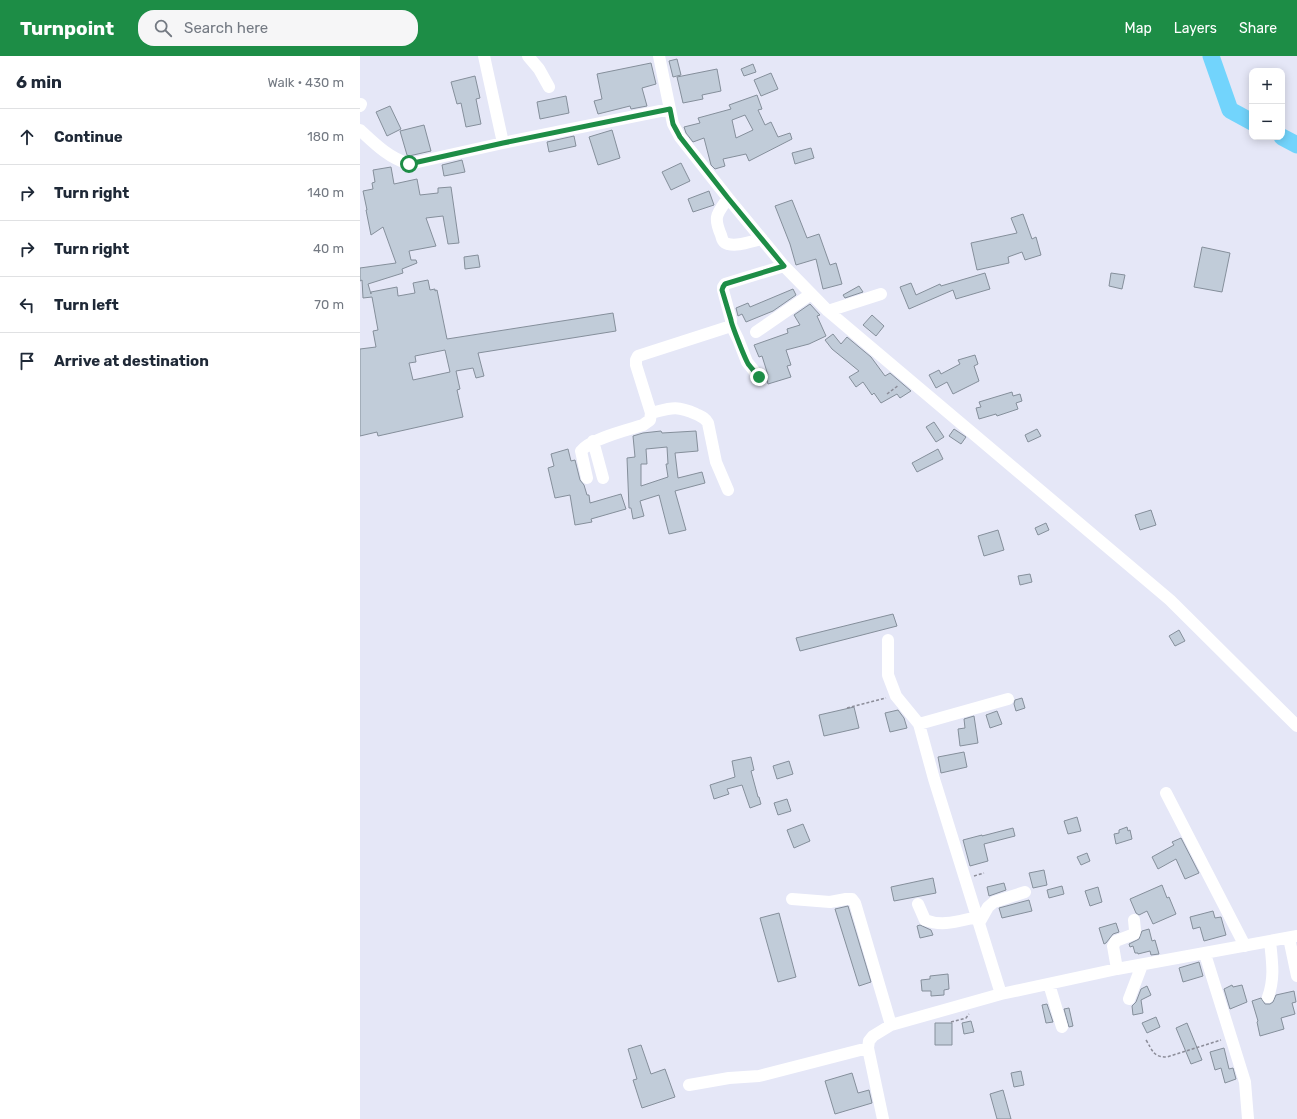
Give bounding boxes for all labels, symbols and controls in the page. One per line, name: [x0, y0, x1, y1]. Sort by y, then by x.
search box: [138, 10, 418, 46]
text: Turnpoint: [20, 17, 114, 40]
icon: search: [152, 17, 174, 39]
text: Search here: [184, 19, 268, 37]
text: Map: [1125, 20, 1152, 37]
text: Layers: [1174, 20, 1217, 37]
text: Share: [1239, 20, 1277, 37]
map controls: [1249, 68, 1285, 140]
button: +: [1249, 68, 1285, 104]
text: 6 min: [16, 72, 62, 92]
text: Walk · 430 m: [267, 75, 344, 90]
button: −: [1249, 104, 1285, 140]
icon: ahead: [16, 126, 38, 148]
text: Continue: [54, 128, 123, 146]
text: 180 m: [307, 129, 344, 144]
route start: [400, 155, 418, 173]
icon: right: [16, 182, 38, 204]
text: Turn right: [54, 184, 129, 202]
text: 140 m: [307, 185, 344, 200]
icon: right: [16, 238, 38, 260]
text: Turn right: [54, 240, 129, 258]
text: 40 m: [313, 241, 344, 256]
icon: left: [16, 294, 38, 316]
text: Turn left: [54, 296, 119, 314]
text: 70 m: [314, 297, 344, 312]
icon: arrive: [16, 350, 38, 372]
text: Arrive at destination: [54, 352, 209, 370]
route end: [750, 368, 768, 386]

